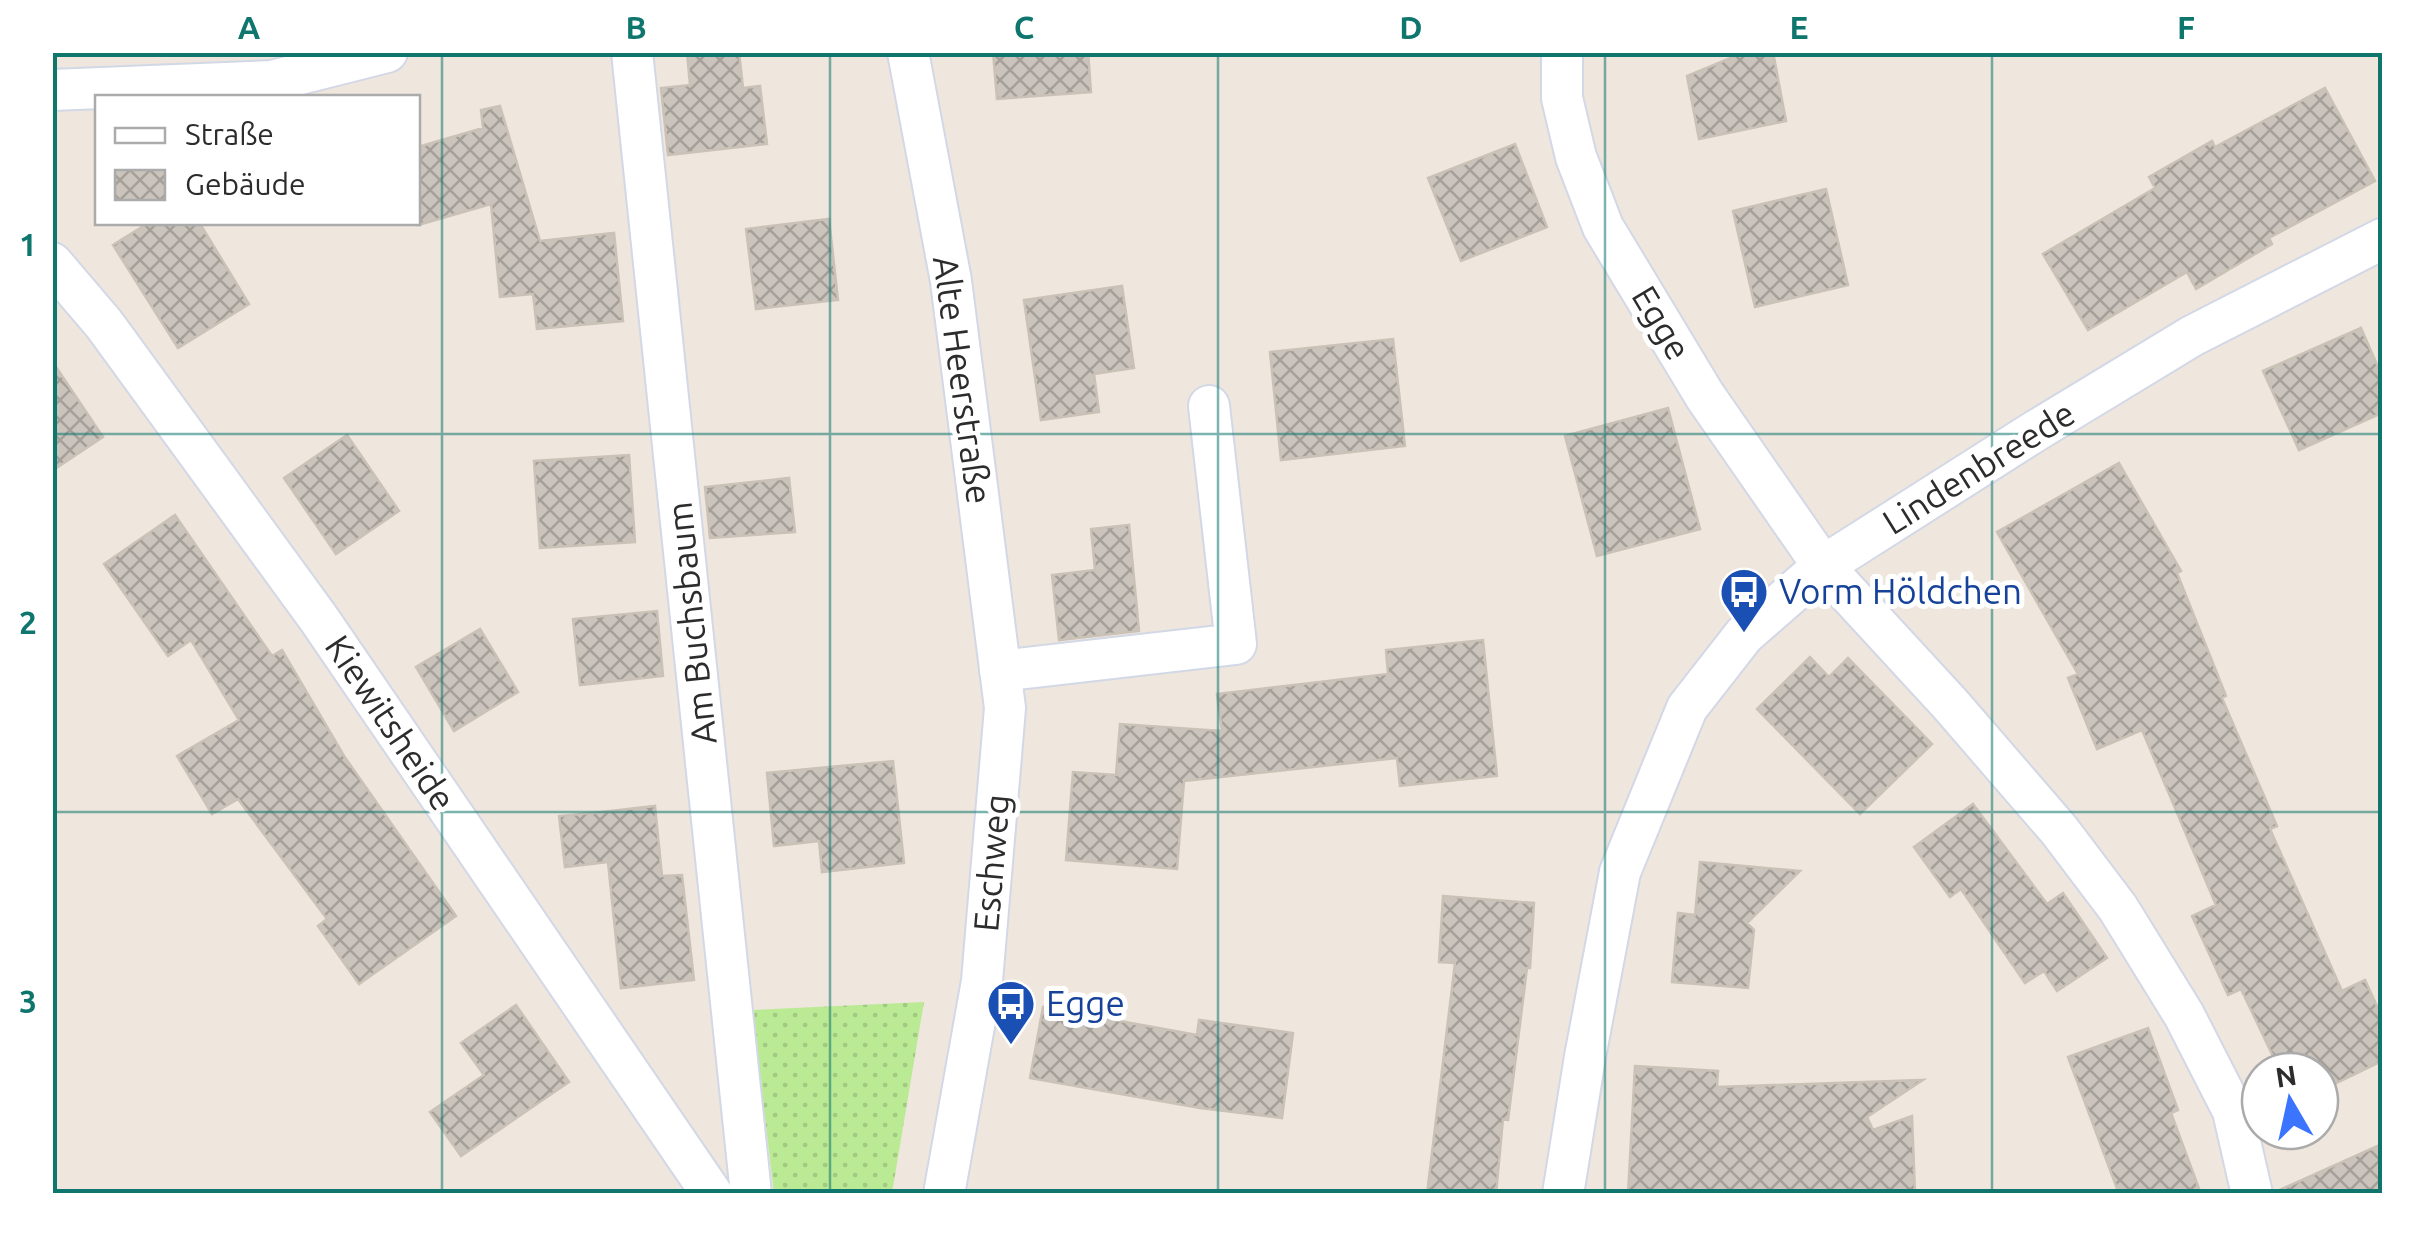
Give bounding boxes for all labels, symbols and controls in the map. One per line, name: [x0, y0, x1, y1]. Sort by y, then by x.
text: A: [238, 9, 261, 45]
text: B: [625, 9, 647, 45]
text: C: [1014, 9, 1034, 45]
text: D: [1399, 9, 1423, 45]
text: E: [1789, 9, 1809, 45]
text: F: [2177, 9, 2195, 45]
legend: [95, 95, 420, 225]
text: Straße: [185, 117, 274, 151]
text: Gebäude: [185, 167, 306, 201]
text: 1: [19, 226, 37, 262]
street label: Alte Heerstraße: [926, 253, 1000, 506]
street label: Egge: [1624, 278, 1699, 367]
street label: Lindenbreede: [1875, 392, 2082, 542]
street label: Am Buchsbaum: [658, 500, 724, 746]
bus stop icon: Vorm Höldchen: [1718, 566, 1770, 634]
place label: Vorm Höldchen: [1779, 571, 2022, 611]
text: 2: [19, 604, 37, 640]
street label: Kiewitsheide: [318, 627, 464, 817]
street label: Eschweg: [965, 793, 1017, 933]
bus stop icon: Egge: [985, 978, 1037, 1046]
text: 3: [19, 983, 37, 1019]
place label: Egge: [1046, 983, 1125, 1023]
north arrow: [2240, 1051, 2340, 1151]
text: N: [2273, 1059, 2299, 1093]

